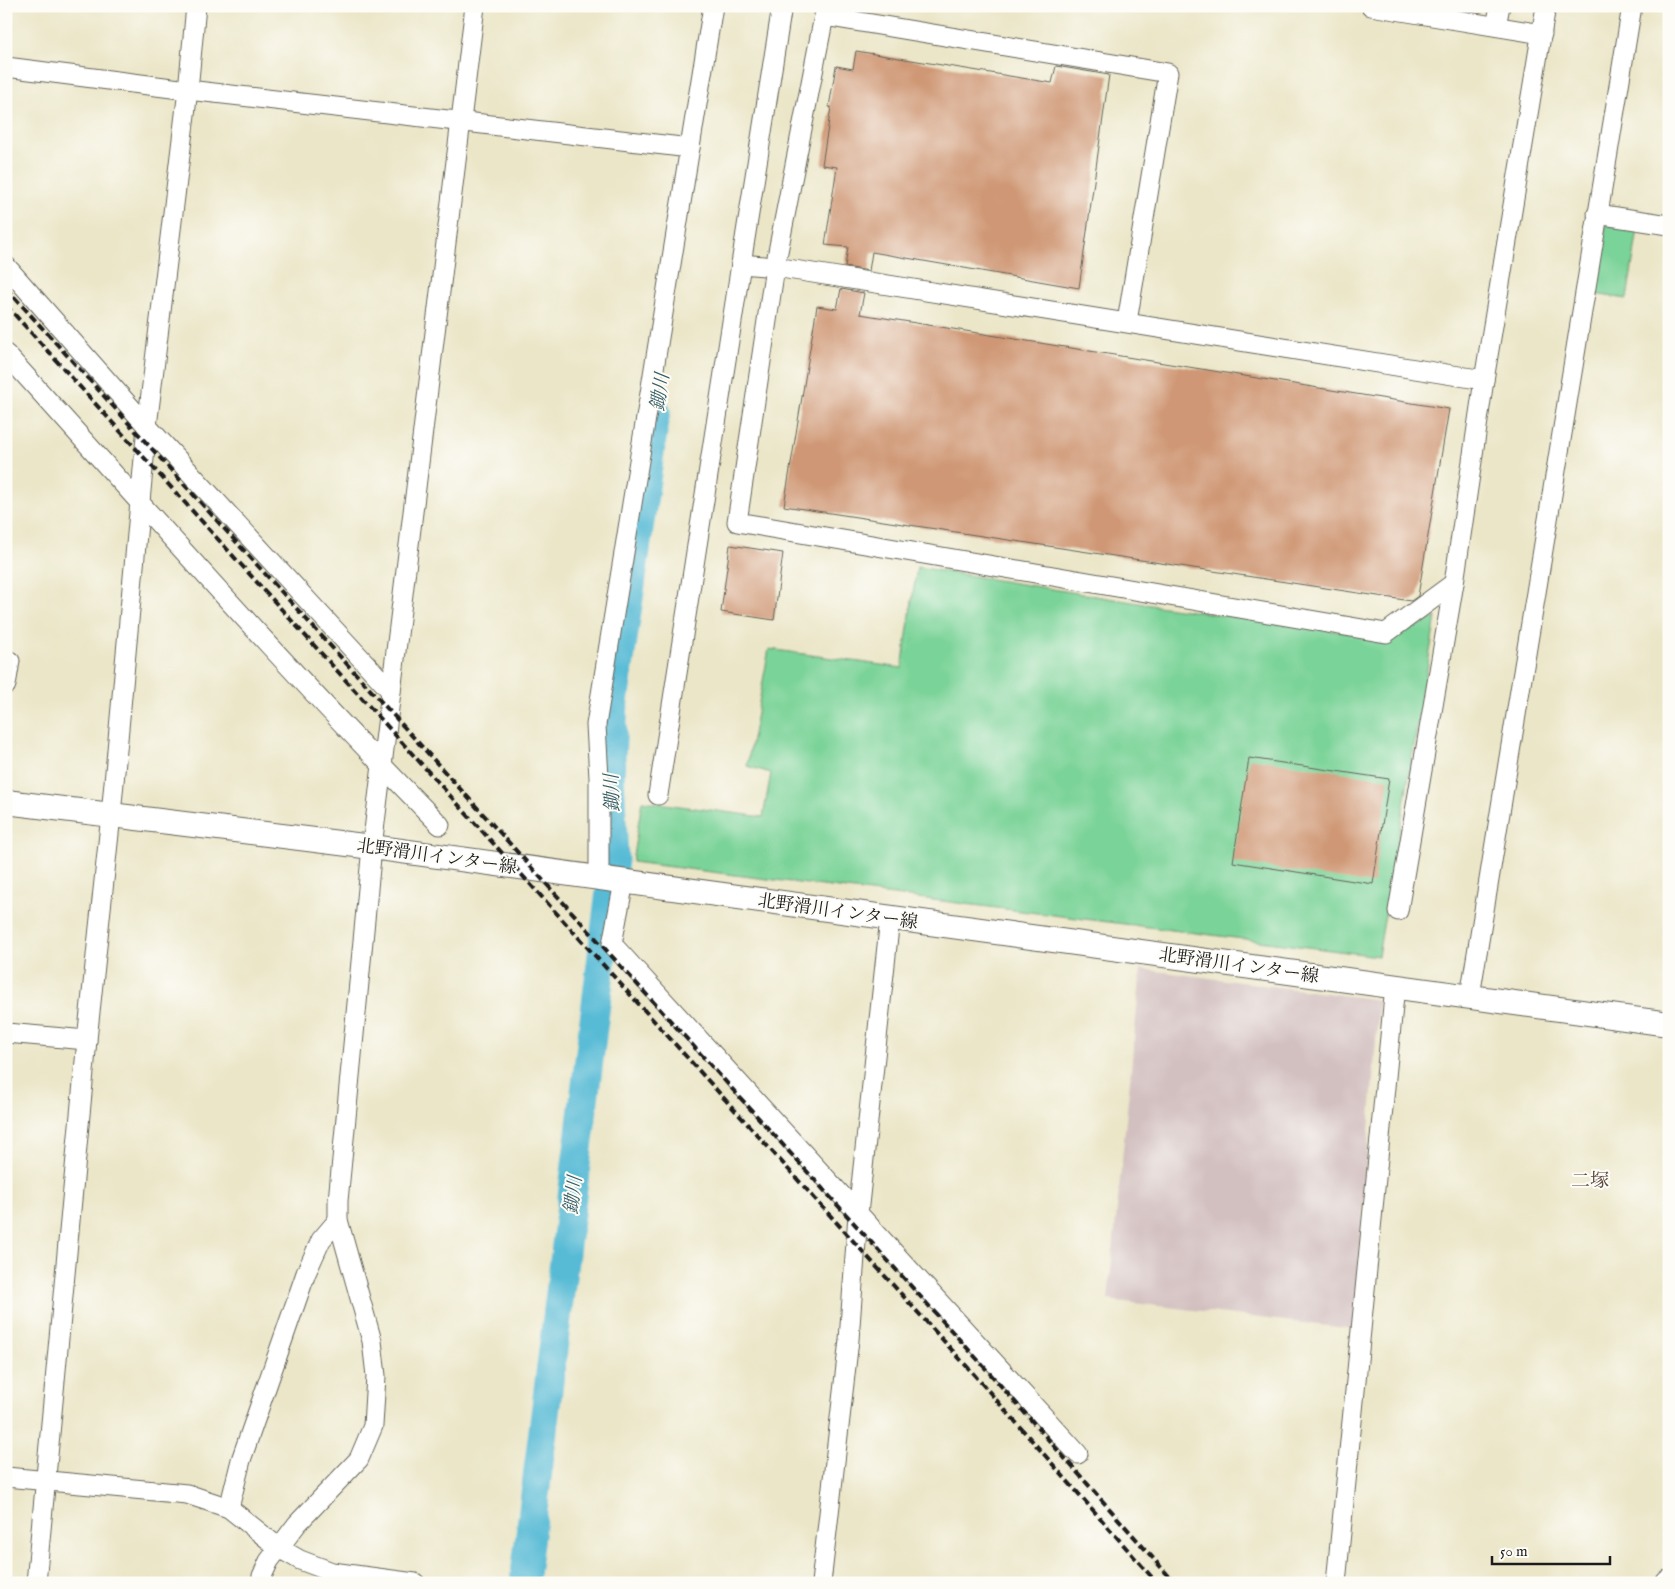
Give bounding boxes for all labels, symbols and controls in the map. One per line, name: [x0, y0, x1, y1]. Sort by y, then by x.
water label: 鋤川: [646, 370, 676, 413]
water label: 鋤川: [600, 772, 626, 812]
street label: 北野滑川インター線: [355, 835, 518, 880]
street label: 北野滑川インター線: [756, 890, 919, 935]
street label: 北野滑川インター線: [1157, 944, 1320, 989]
district label: 二塚: [1571, 1170, 1609, 1194]
water label: 鋤川: [560, 1173, 588, 1216]
scale bar: [1492, 1534, 1610, 1566]
text: 50 m: [1500, 1542, 1528, 1561]

